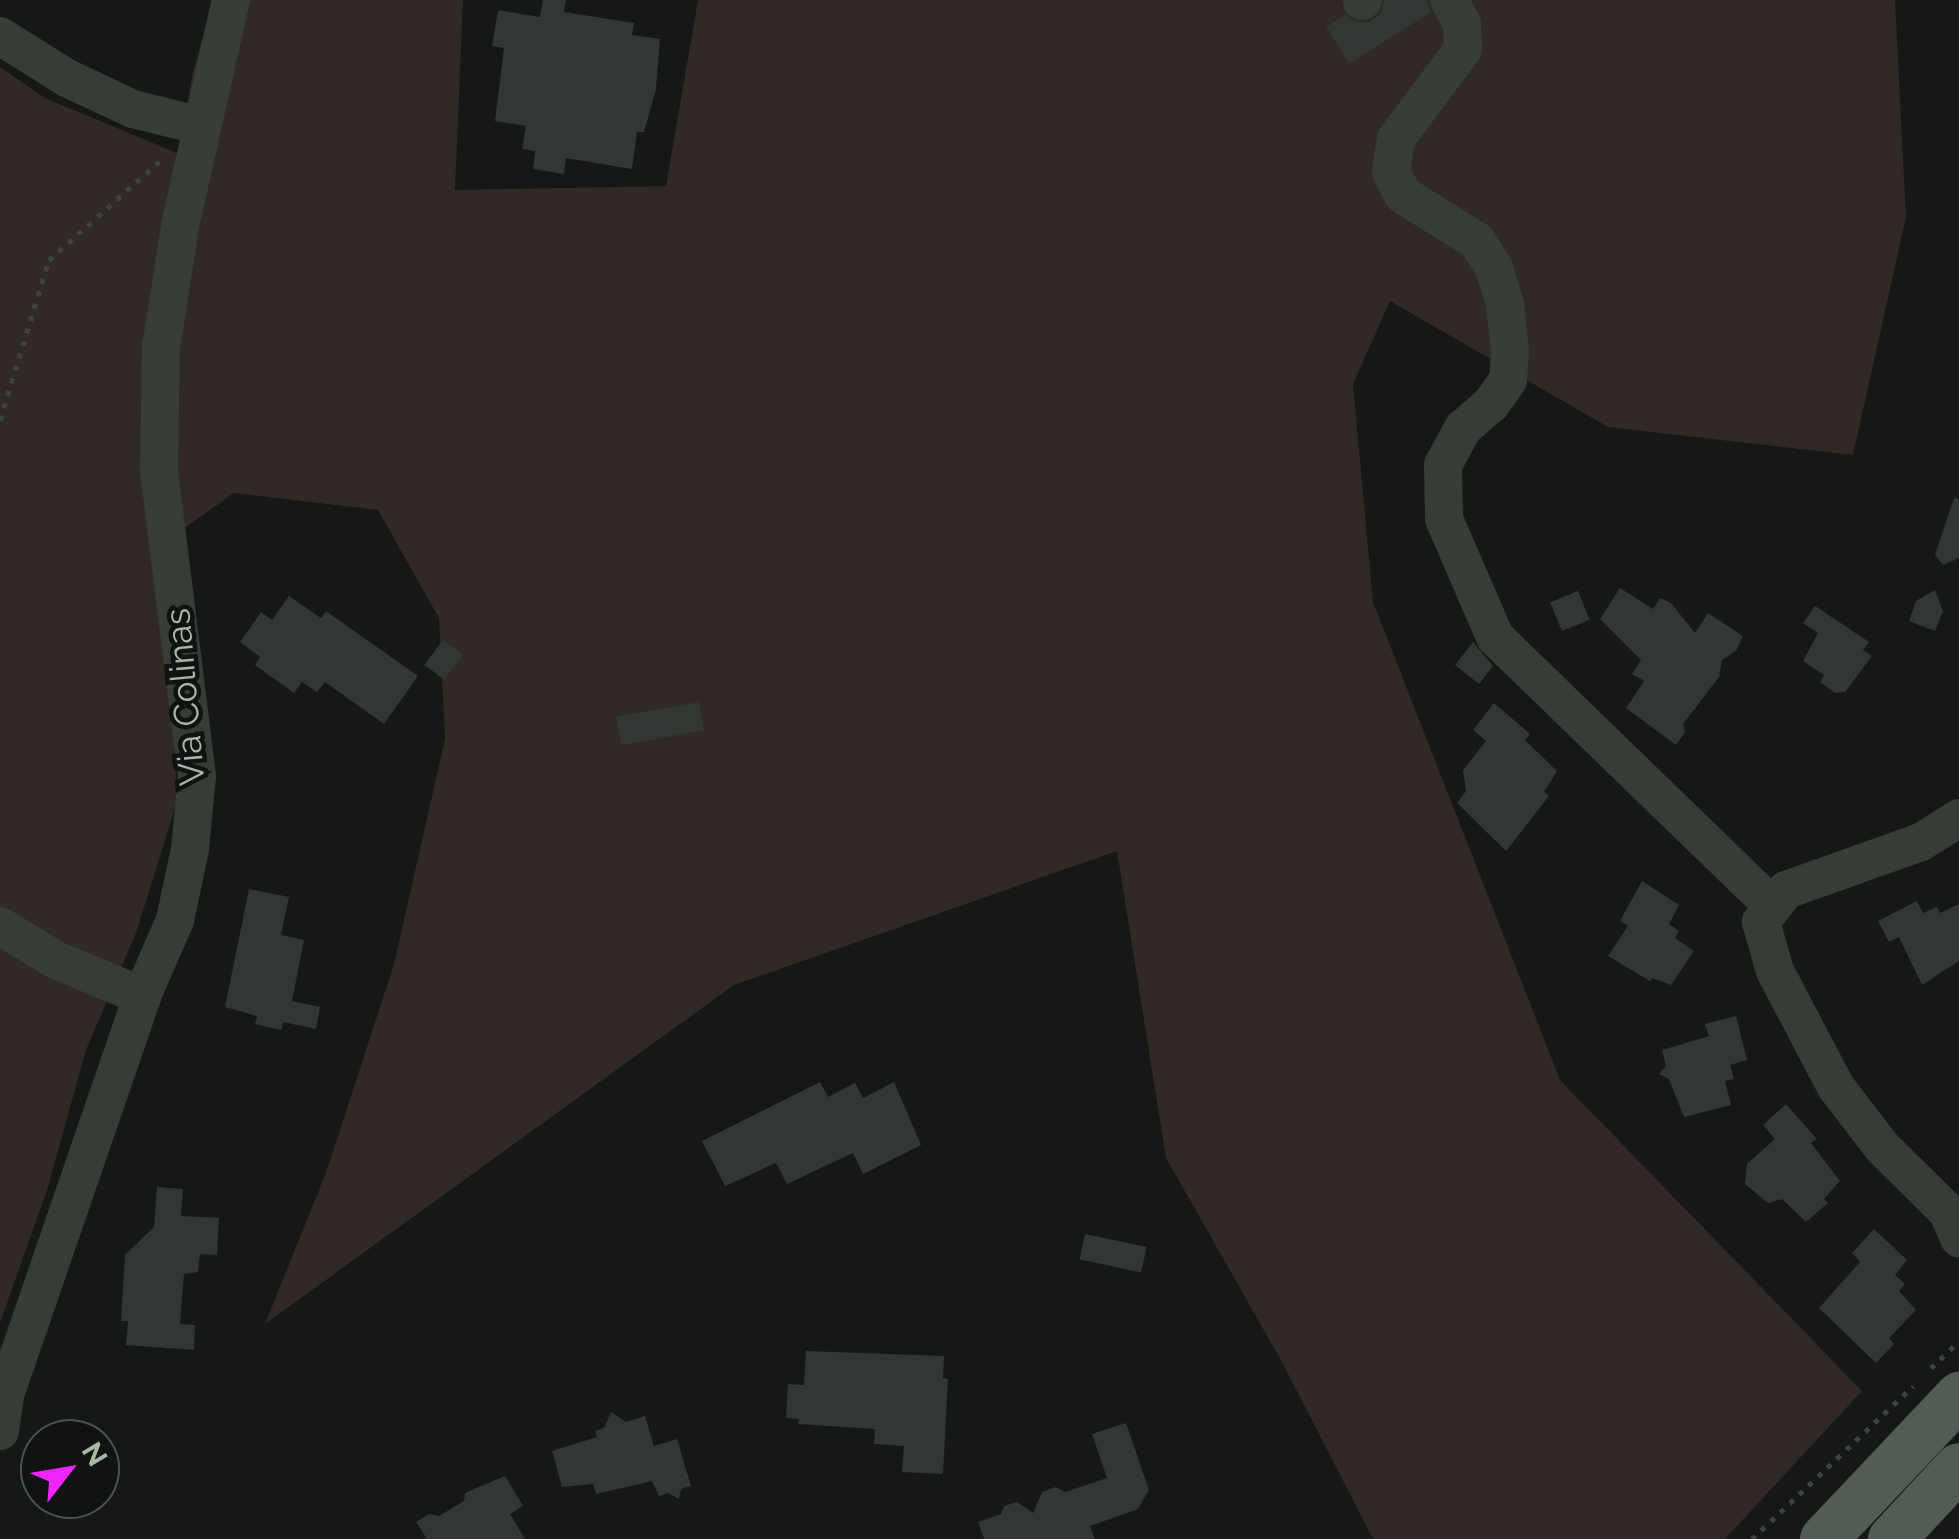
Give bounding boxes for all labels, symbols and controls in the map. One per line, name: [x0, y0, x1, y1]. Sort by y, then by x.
street label: Via Colinas: [156, 607, 214, 787]
north arrow: [20, 1419, 120, 1519]
text: N: [75, 1437, 114, 1472]

